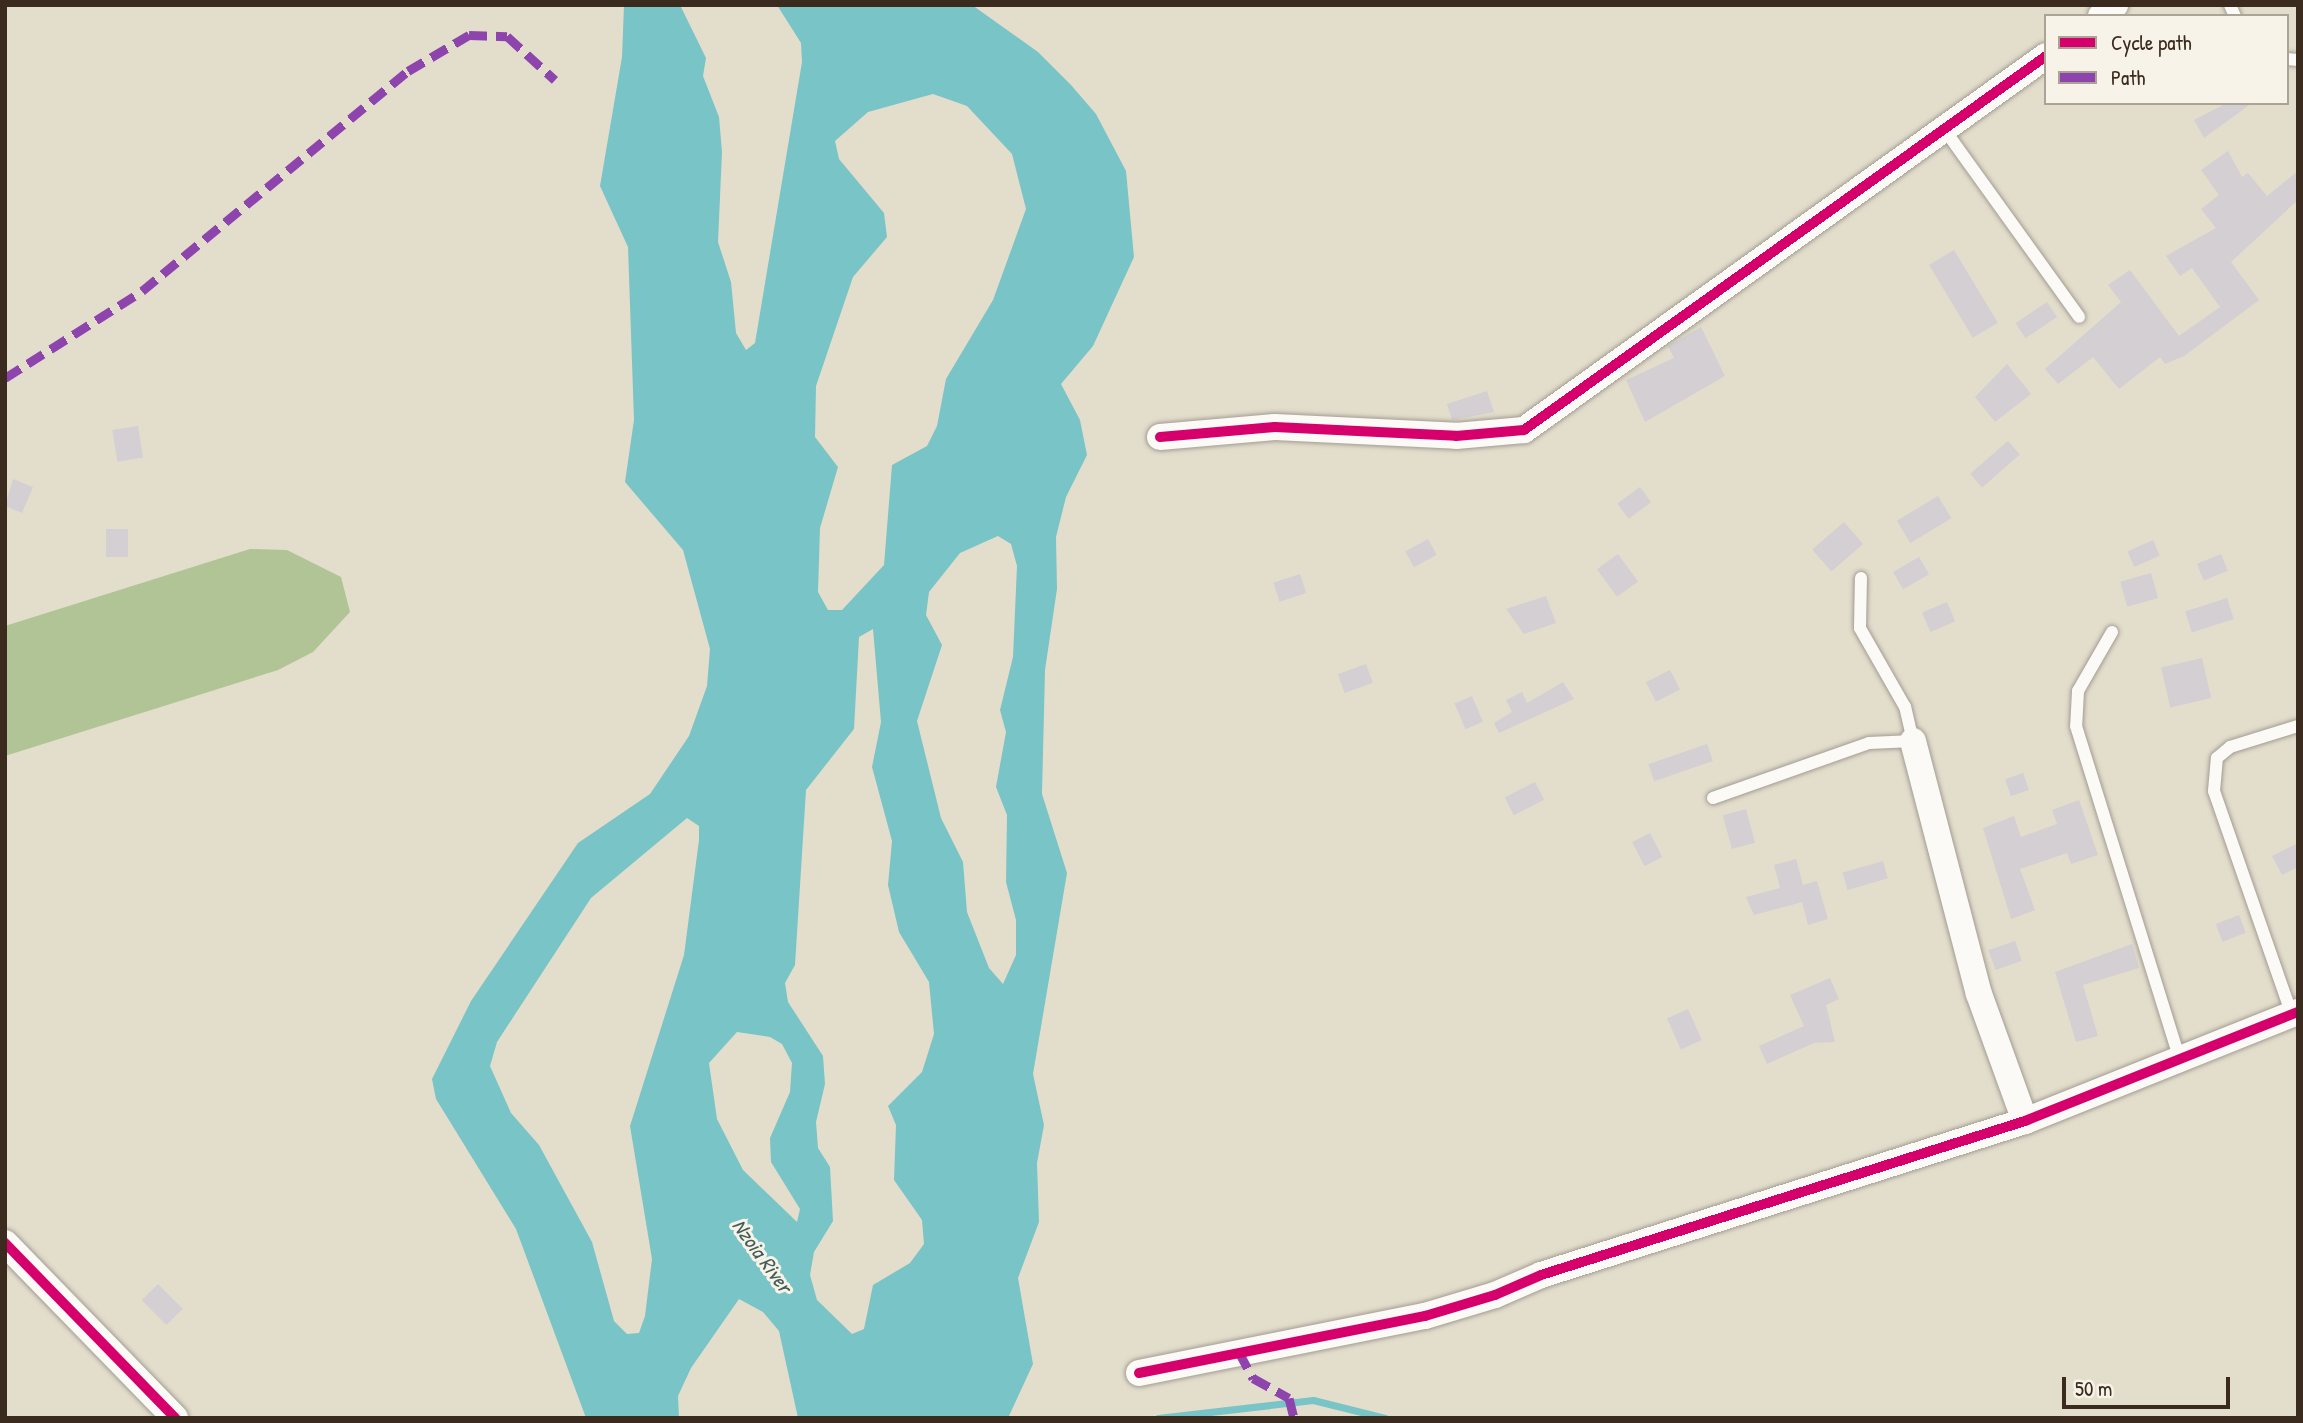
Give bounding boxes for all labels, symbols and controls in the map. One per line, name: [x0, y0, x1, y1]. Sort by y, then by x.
legend: [2044, 14, 2289, 105]
text: Cycle path: [2111, 28, 2192, 57]
text: Path: [2111, 63, 2145, 92]
water label: Nzoia River: [727, 1214, 797, 1298]
scale bar: [2065, 1364, 2233, 1408]
text: 50 m: [2075, 1374, 2112, 1403]

